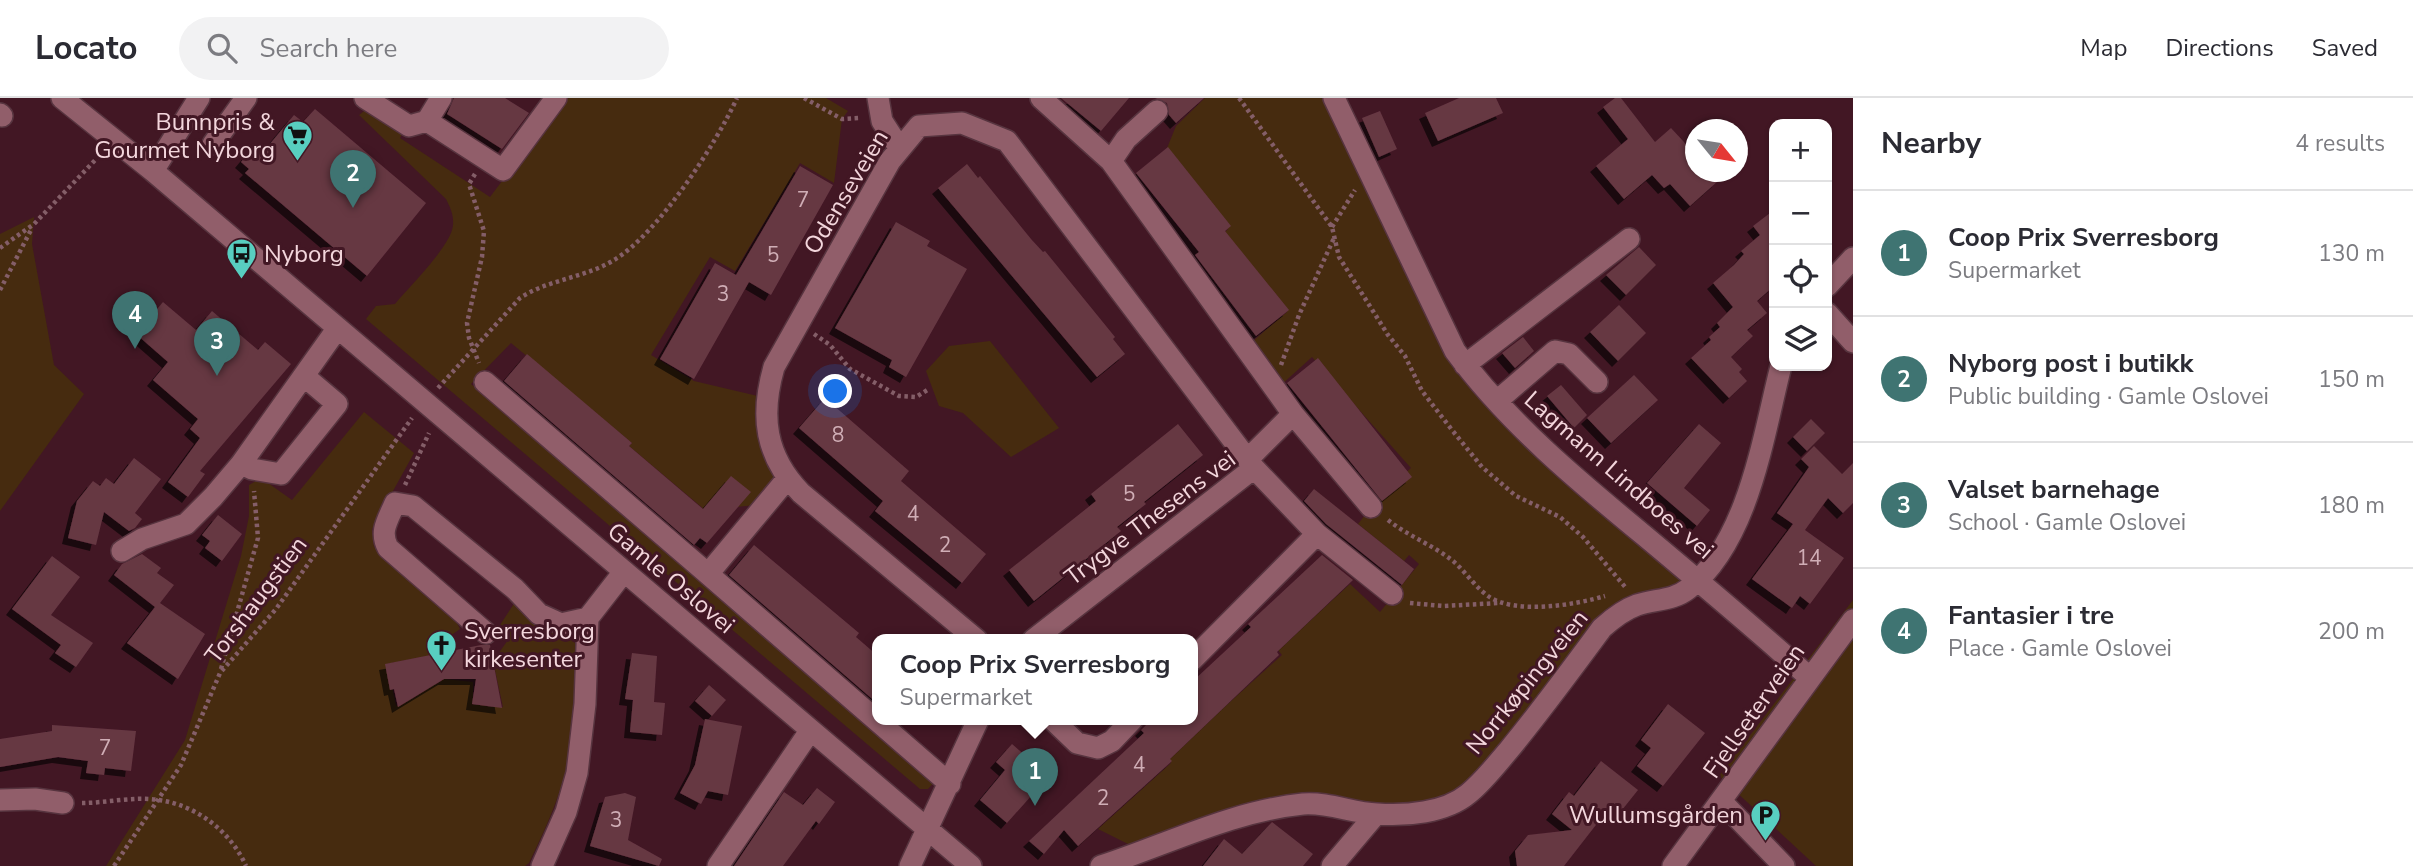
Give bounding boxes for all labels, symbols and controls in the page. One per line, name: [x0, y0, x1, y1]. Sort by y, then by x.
search box: [179, 17, 669, 80]
text: Locato: [35, 26, 137, 71]
icon: search: [203, 29, 241, 67]
text: Search here: [259, 31, 397, 66]
text: Map: [2080, 32, 2127, 64]
text: Directions: [2165, 32, 2274, 64]
text: Saved: [2312, 32, 2378, 64]
place label: Bunnpris & Gourmet Nyborg: [94, 106, 275, 166]
supermarket icon: Bunnpris & Gourmet Nyborg: [281, 119, 315, 163]
north arrow: [1685, 119, 1748, 182]
map controls: [1769, 119, 1832, 371]
button: +: [1769, 119, 1832, 182]
text: Nearby: [1881, 123, 1981, 164]
street label: Odenseveien: [796, 124, 896, 260]
text: 4 results: [2295, 128, 2385, 159]
pin: 2: [330, 150, 376, 208]
button: −: [1769, 182, 1832, 245]
house number: 7: [797, 186, 809, 214]
text: Coop Prix Sverresborg: [1948, 220, 2219, 255]
bus stop icon: Nyborg: [224, 237, 258, 281]
place label: Nyborg: [264, 238, 344, 270]
text: 1: [1897, 238, 1911, 269]
text: 130 m: [2318, 238, 2385, 269]
house number: 5: [767, 241, 779, 269]
button: locate: [1769, 245, 1832, 308]
text: Supermarket: [1948, 255, 2081, 286]
house number: 3: [717, 280, 729, 308]
pin: 4: [112, 291, 158, 349]
button: layers: [1769, 308, 1832, 371]
pin: 3: [194, 318, 240, 376]
text: Nyborg post i butikk: [1948, 346, 2193, 381]
text: 2: [1897, 364, 1911, 395]
text: 150 m: [2318, 364, 2385, 395]
your location: [818, 374, 852, 408]
text: Public building · Gamle Oslovei: [1948, 381, 2269, 412]
street label: Lagmann Lindboes vei: [1518, 384, 1720, 566]
house number: 8: [832, 421, 844, 449]
street label: Trygve Thesens vei: [1058, 443, 1242, 593]
text: Valset barnehage: [1948, 472, 2160, 507]
house number: 5: [1123, 480, 1135, 508]
text: 3: [1897, 490, 1911, 521]
text: 180 m: [2318, 490, 2385, 521]
house number: 4: [907, 500, 919, 528]
text: School · Gamle Oslovei: [1948, 507, 2186, 538]
street label: Gamle Oslovei: [600, 515, 742, 641]
street label: Torshaugstien: [198, 530, 314, 670]
house number: 2: [939, 531, 951, 559]
house number: 14: [1796, 544, 1822, 572]
text: Fantasier i tre: [1948, 598, 2114, 633]
street label: Norrkøpingveien: [1459, 603, 1595, 761]
place label: Sverresborg kirkesenter: [464, 615, 595, 675]
text: 4: [1897, 616, 1911, 647]
text: 200 m: [2318, 616, 2385, 647]
church icon: Sverresborg kirkesenter: [424, 628, 458, 672]
text: Place · Gamle Oslovei: [1948, 633, 2172, 664]
popup: [872, 634, 1198, 725]
street label: Fjellseterveien: [1696, 637, 1812, 785]
text: Coop Prix Sverresborg: [900, 647, 1171, 682]
text: Supermarket: [900, 682, 1032, 713]
house number: 7: [99, 734, 111, 762]
pin: 1: [1012, 748, 1058, 806]
house number: 4: [1133, 751, 1145, 779]
house number: 2: [1097, 784, 1109, 812]
parking icon: Wullumsgården: [1749, 798, 1783, 842]
place label: Wullumsgården: [1569, 799, 1743, 831]
house number: 3: [610, 806, 622, 834]

